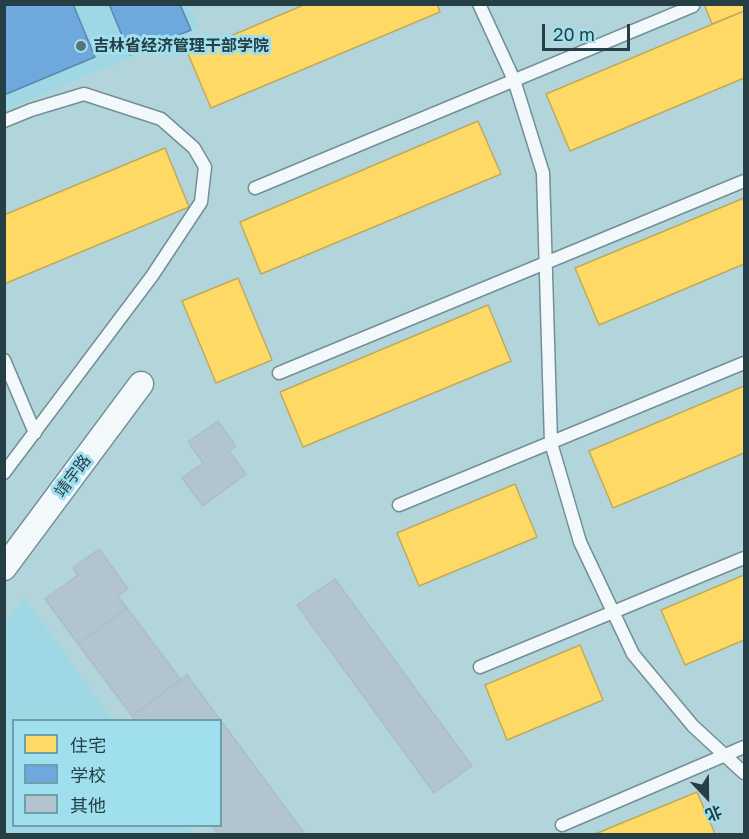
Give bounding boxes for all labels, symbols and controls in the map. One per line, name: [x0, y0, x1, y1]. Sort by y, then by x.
scale bar: [545, 12, 634, 50]
text: 20 m: [553, 23, 595, 45]
place label: 吉林省经济管理干部学院: [93, 36, 269, 56]
marker: 吉林省经济管理干部学院: [74, 39, 88, 53]
street label: 靖宇路: [51, 451, 95, 501]
legend: [12, 719, 222, 827]
text: 住宅: [70, 734, 106, 756]
text: 学校: [70, 764, 106, 786]
north arrow: [677, 767, 737, 827]
text: 其他: [70, 794, 106, 816]
text: 北: [703, 801, 725, 826]

